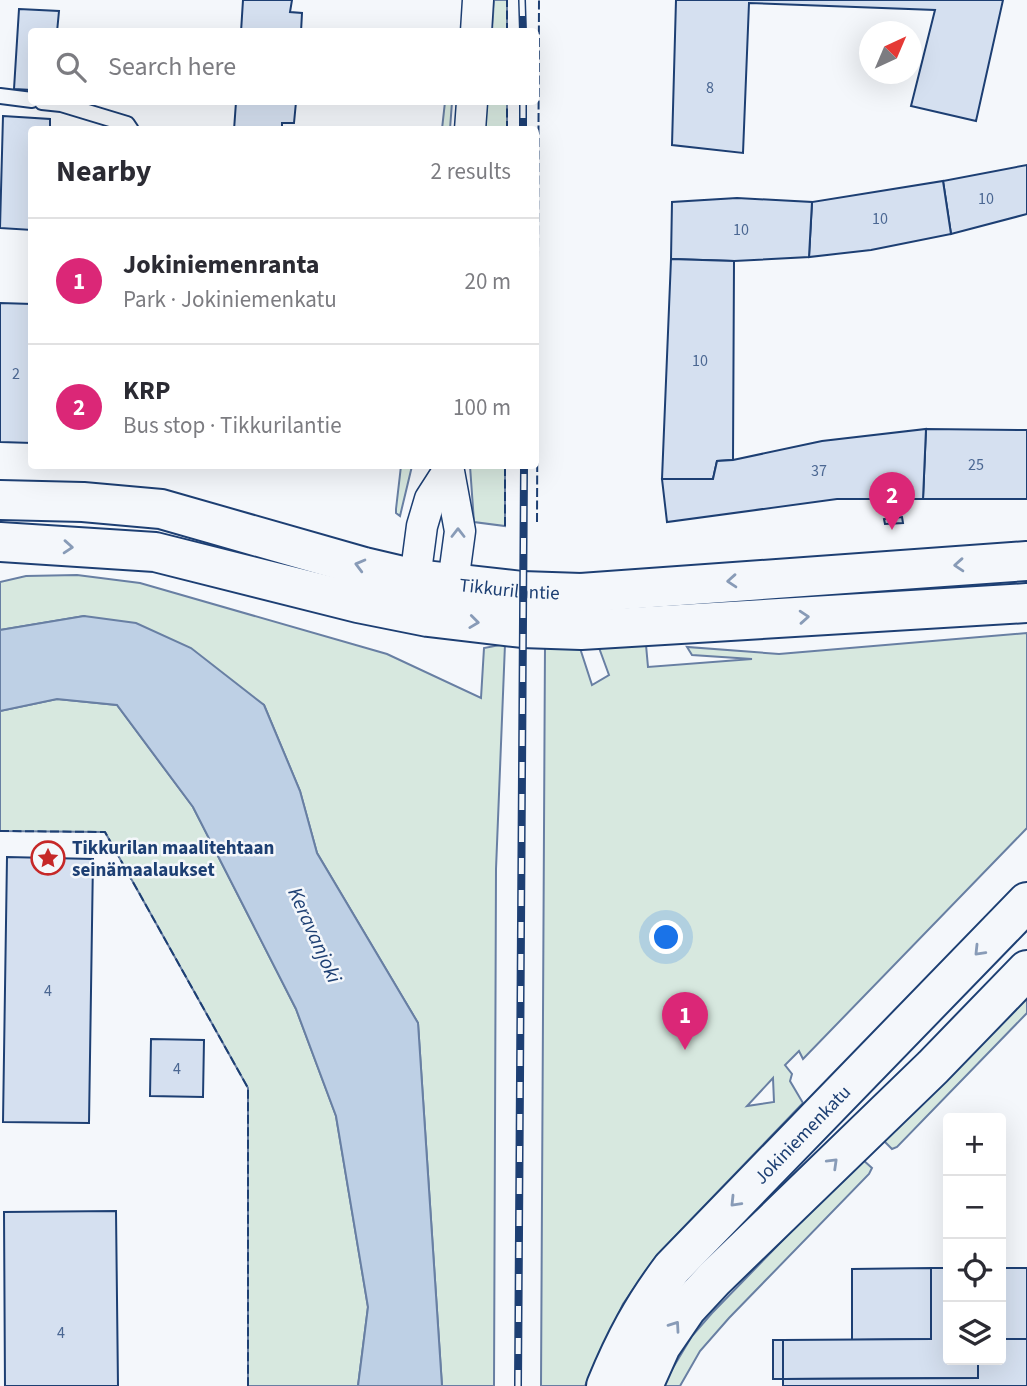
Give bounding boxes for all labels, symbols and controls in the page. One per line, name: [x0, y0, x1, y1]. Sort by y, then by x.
north arrow: [859, 21, 922, 84]
search box: [28, 28, 539, 105]
icon: search: [52, 48, 90, 86]
text: Search here: [108, 48, 236, 85]
house number: 8: [706, 77, 714, 99]
text: Nearby: [56, 150, 151, 193]
text: 2 results: [431, 155, 511, 188]
house number: 10: [978, 188, 994, 210]
house number: 10: [872, 208, 888, 230]
house number: 10: [733, 219, 749, 241]
text: Jokiniemenranta: [123, 246, 320, 283]
text: 1: [73, 265, 85, 298]
text: 20 m: [464, 265, 511, 298]
text: Park · Jokiniemenkatu: [123, 283, 337, 316]
house number: 10: [692, 350, 708, 372]
house number: 2: [12, 363, 20, 385]
text: KRP: [123, 372, 170, 409]
text: 2: [73, 391, 85, 424]
text: 100 m: [453, 391, 511, 424]
text: Bus stop · Tikkurilantie: [123, 409, 342, 442]
house number: 25: [968, 454, 984, 476]
house number: 37: [811, 460, 827, 482]
pin: 2: [869, 472, 915, 530]
one-way arrow: [450, 527, 466, 538]
one-way arrow: [63, 539, 74, 554]
one-way arrow: [953, 557, 964, 572]
one-way arrow: [354, 559, 366, 574]
street label: Tikkurilantie: [458, 572, 560, 607]
one-way arrow: [726, 573, 737, 588]
one-way arrow: [799, 610, 810, 625]
one-way arrow: [468, 614, 479, 629]
place label: Tikkurilan maalitehtaan seinämaalaukset: [72, 835, 274, 884]
place icon: Tikkurilan maalitehtaan seinämaalaukset: [29, 839, 67, 877]
water label: Keravanjoki: [281, 882, 350, 989]
your location: [649, 920, 683, 954]
one-way arrow: [975, 942, 988, 955]
house number: 4: [44, 980, 52, 1002]
pin: 1: [662, 992, 708, 1050]
house number: 4: [173, 1058, 181, 1080]
street label: Jokiniemenkatu: [748, 1080, 857, 1191]
map controls: [943, 1113, 1006, 1365]
button: +: [943, 1113, 1006, 1176]
one-way arrow: [825, 1158, 838, 1171]
button: −: [943, 1176, 1006, 1239]
one-way arrow: [731, 1194, 744, 1207]
button: locate: [943, 1239, 1006, 1302]
button: layers: [943, 1302, 1006, 1365]
one-way arrow: [667, 1321, 679, 1334]
house number: 4: [57, 1322, 65, 1344]

